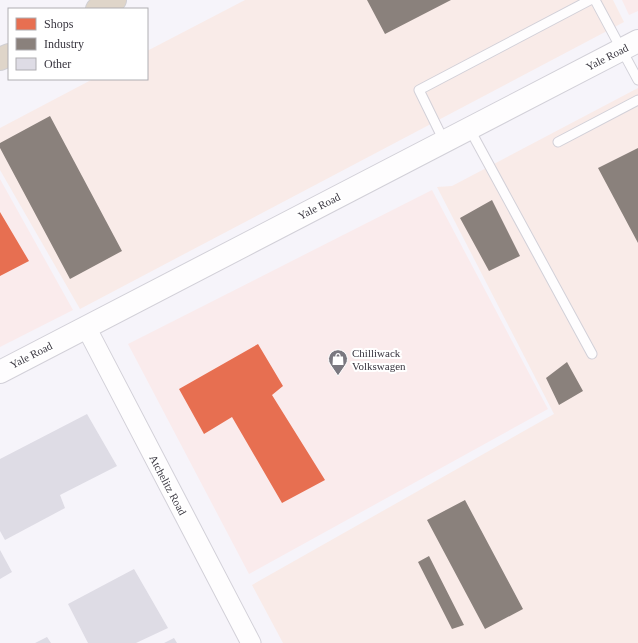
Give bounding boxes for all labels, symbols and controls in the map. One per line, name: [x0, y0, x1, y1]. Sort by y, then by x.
legend: [8, 8, 148, 80]
text: Shops: [44, 17, 74, 31]
text: Industry: [44, 37, 84, 51]
street label: Yale Road: [584, 41, 630, 73]
text: Other: [44, 57, 71, 71]
street label: Yale Road: [296, 190, 342, 222]
street label: Yale Road: [8, 339, 54, 371]
place label: Chilliwack Volkswagen: [352, 347, 406, 372]
shop icon: Chilliwack Volkswagen: [327, 348, 349, 376]
street label: Atchelitz Road: [147, 453, 189, 518]

